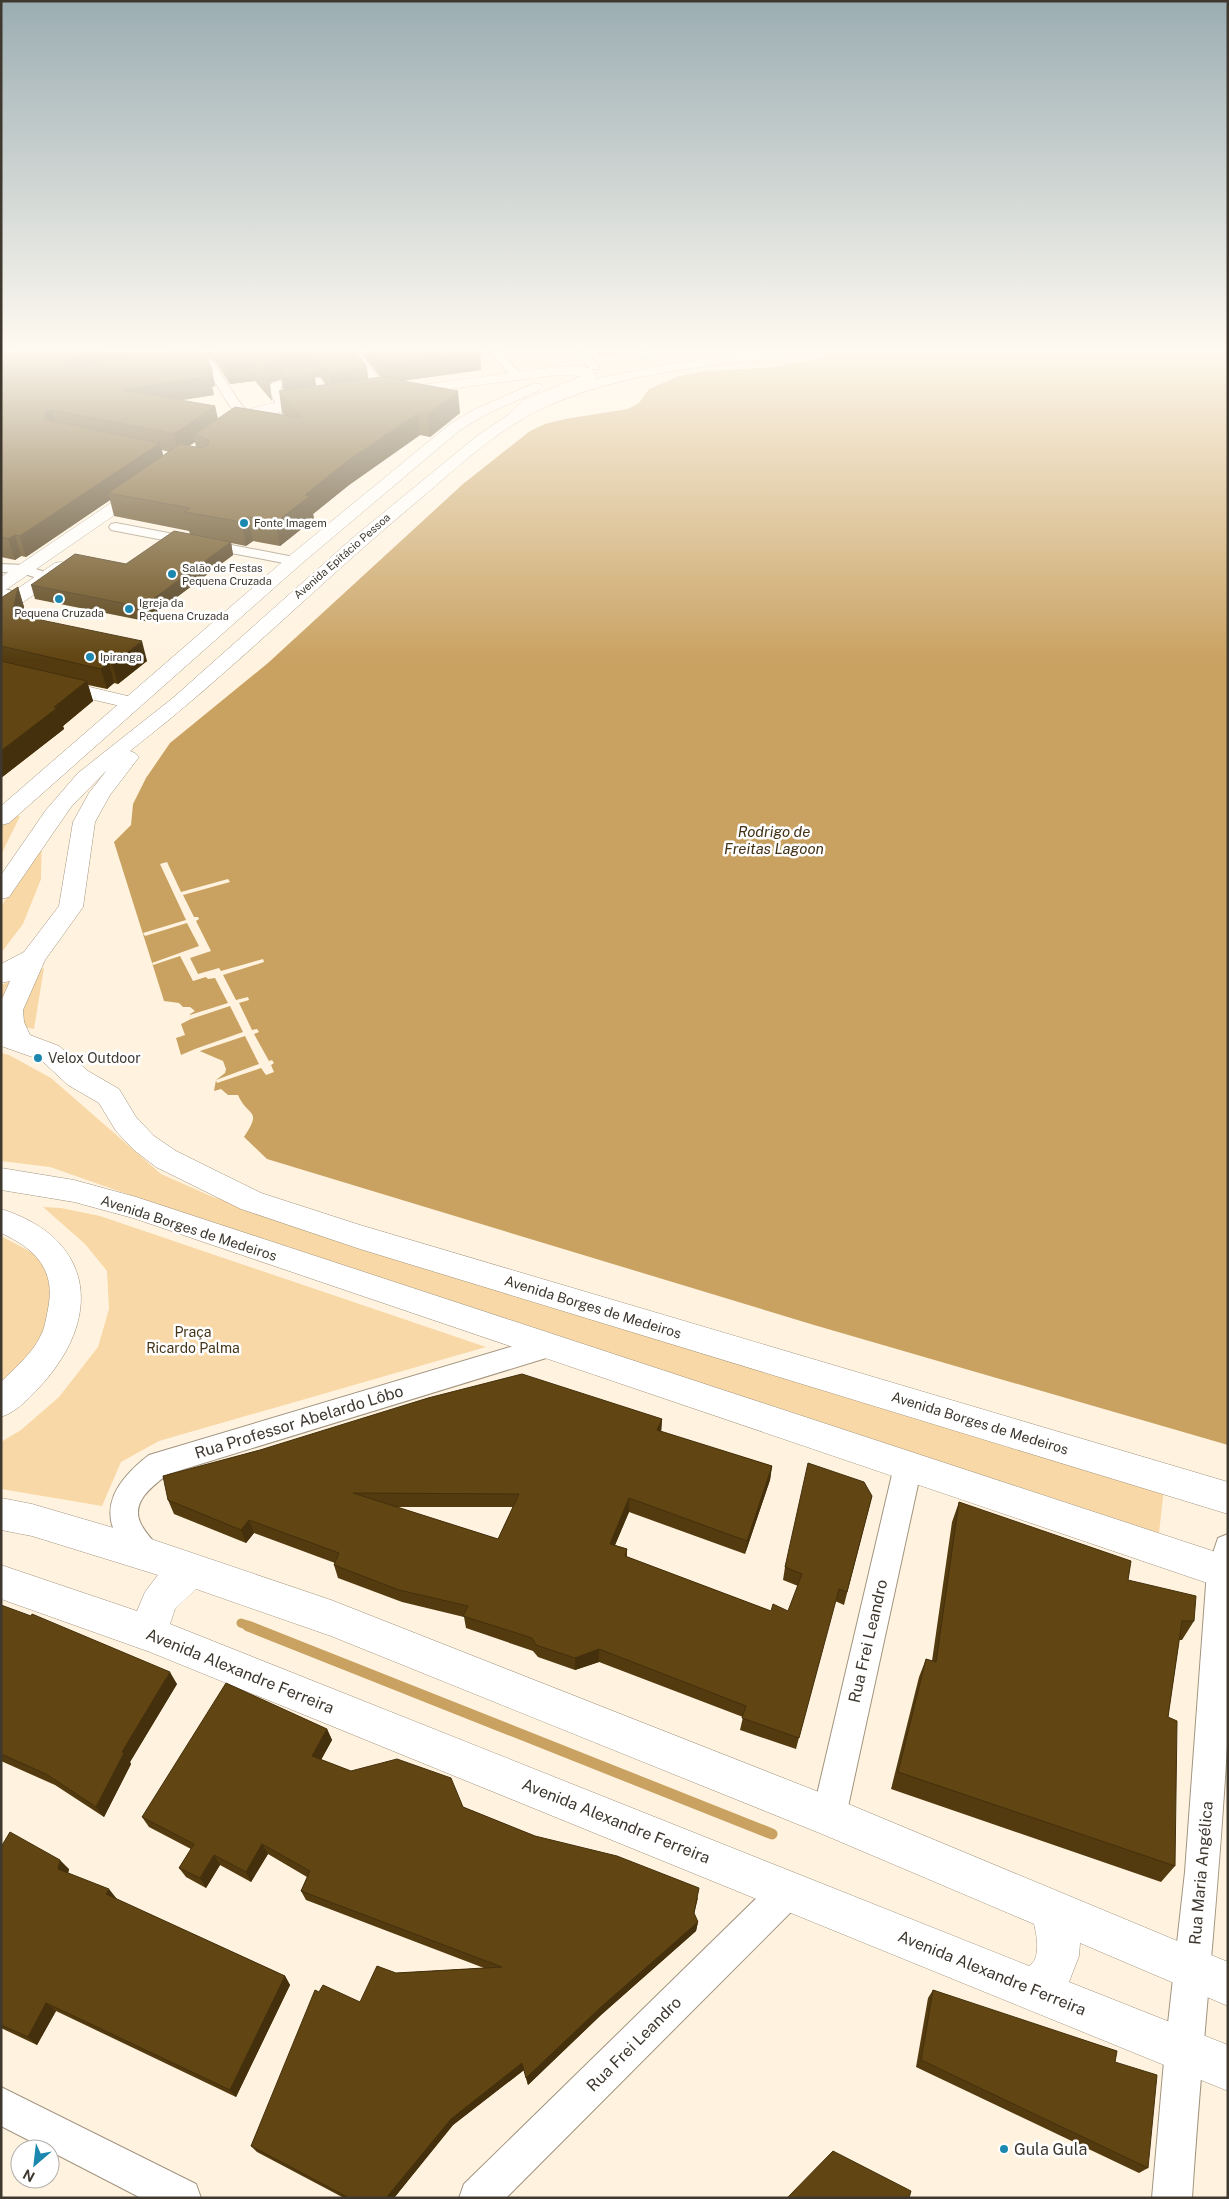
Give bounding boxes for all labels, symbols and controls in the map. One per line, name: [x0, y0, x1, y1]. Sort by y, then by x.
street label: Avenida Epitácio Pessoa: [292, 511, 392, 601]
marker: Fonte Imagem: [238, 517, 250, 529]
place label: Fonte Imagem: [254, 517, 327, 529]
place label: Salão de Festas Pequena Cruzada: [182, 562, 272, 587]
marker: Salão de Festas Pequena Cruzada: [166, 568, 178, 580]
marker: Pequena Cruzada: [53, 593, 65, 605]
place label: Igreja da Pequena Cruzada: [139, 597, 229, 622]
marker: Igreja da Pequena Cruzada: [123, 603, 135, 615]
place label: Pequena Cruzada: [14, 607, 104, 619]
marker: Ipiranga: [84, 651, 96, 663]
place label: Ipiranga: [100, 651, 142, 663]
water label: Rodrigo de Freitas Lagoon: [724, 823, 824, 857]
place label: Velox Outdoor: [48, 1050, 141, 1066]
marker: Velox Outdoor: [32, 1052, 44, 1064]
street label: Avenida Borges de Medeiros: [99, 1192, 279, 1264]
street label: Avenida Borges de Medeiros: [503, 1272, 683, 1342]
park label: Praça Ricardo Palma: [146, 1324, 240, 1356]
street label: Rua Professor Abelardo Lôbo: [192, 1381, 406, 1463]
street label: Avenida Borges de Medeiros: [890, 1388, 1070, 1458]
street label: Rua Frei Leandro: [845, 1577, 891, 1705]
street label: Avenida Alexandre Ferreira: [143, 1625, 337, 1717]
street label: Avenida Alexandre Ferreira: [519, 1775, 713, 1867]
street label: Rua Maria Angélica: [1185, 1800, 1217, 1946]
street label: Avenida Alexandre Ferreira: [895, 1927, 1089, 2019]
street label: Rua Frei Leandro: [583, 1993, 685, 2095]
north arrow: [10, 2139, 60, 2189]
place label: Gula Gula: [1014, 2140, 1087, 2159]
marker: Gula Gula: [998, 2143, 1010, 2155]
text: N: [20, 2166, 37, 2185]

